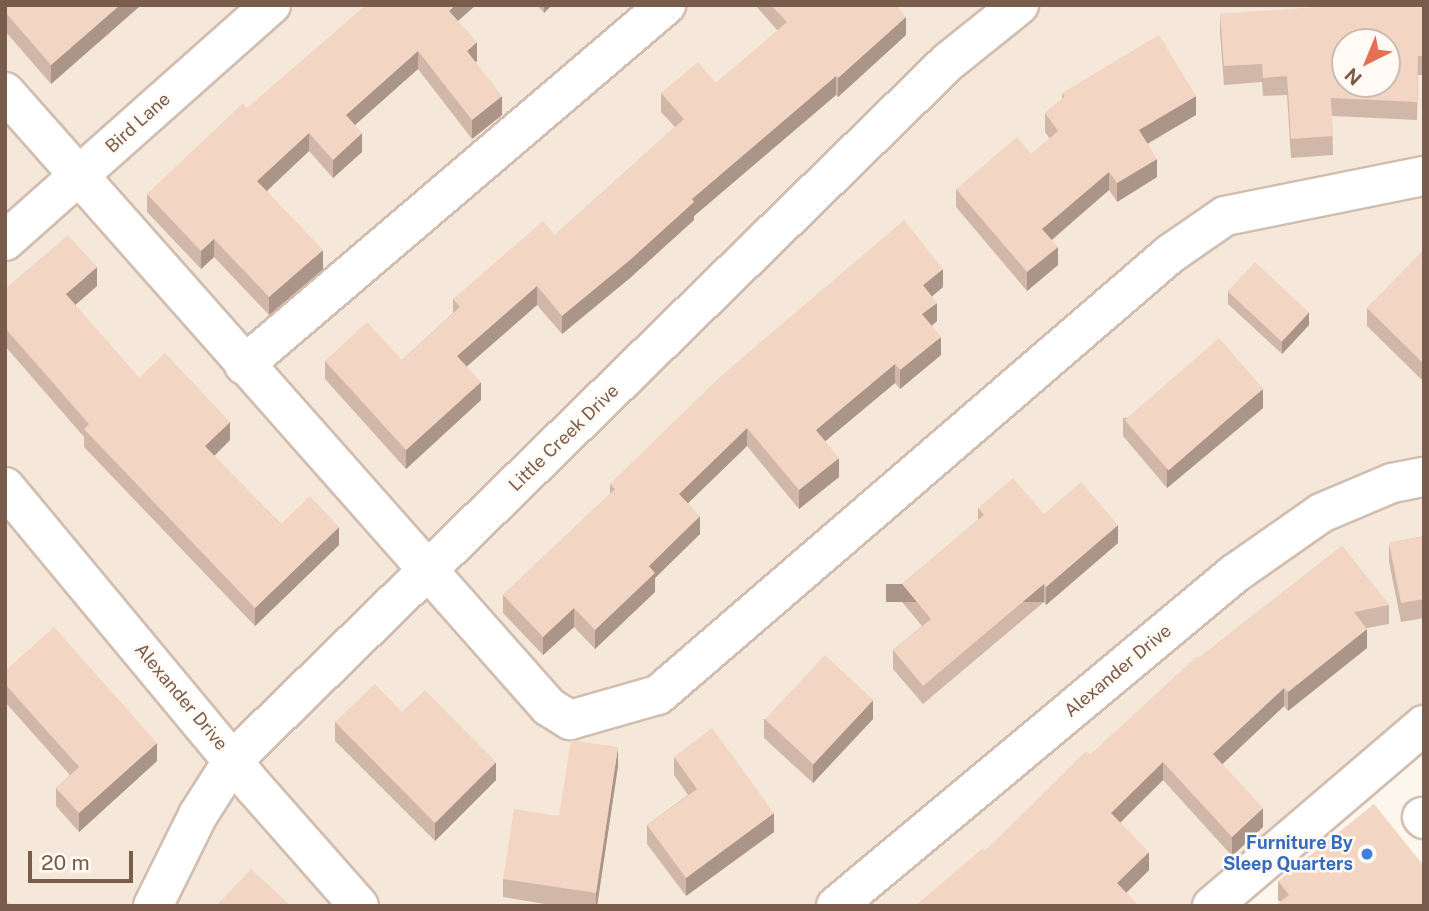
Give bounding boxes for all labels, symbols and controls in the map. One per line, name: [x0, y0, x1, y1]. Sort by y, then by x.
north arrow: [1331, 28, 1401, 98]
text: N: [1340, 64, 1366, 90]
street label: Bird Lane: [101, 88, 175, 158]
street label: Little Creek Drive: [504, 380, 624, 496]
street label: Alexander Drive: [1060, 620, 1176, 722]
street label: Alexander Drive: [130, 639, 232, 755]
place label: Furniture By Sleep Quarters: [1223, 833, 1353, 876]
scale bar: [32, 838, 136, 882]
marker: Furniture By Sleep Quarters: [1359, 846, 1375, 862]
text: 20 m: [41, 850, 90, 875]

